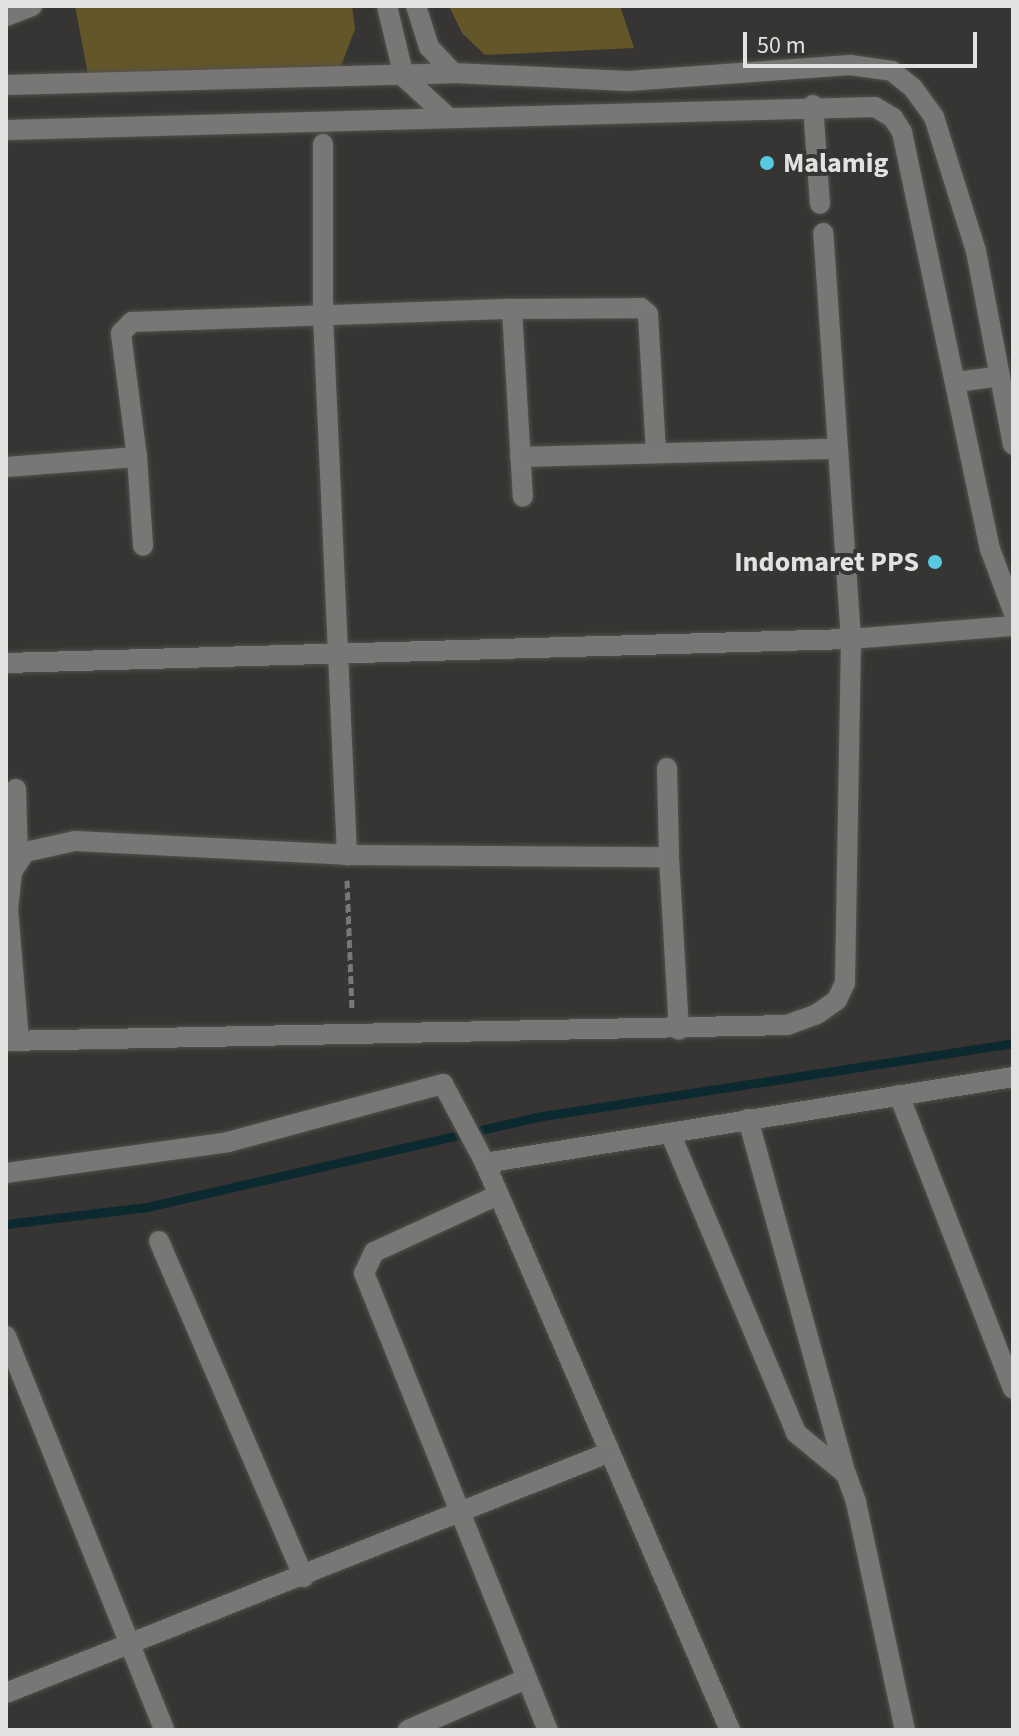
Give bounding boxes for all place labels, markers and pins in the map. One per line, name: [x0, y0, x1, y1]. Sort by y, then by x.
place label: Malamig: [783, 146, 889, 180]
marker: Malamig: [758, 154, 776, 172]
place label: Indomaret PPS: [734, 545, 919, 579]
marker: Indomaret PPS: [926, 553, 944, 571]

